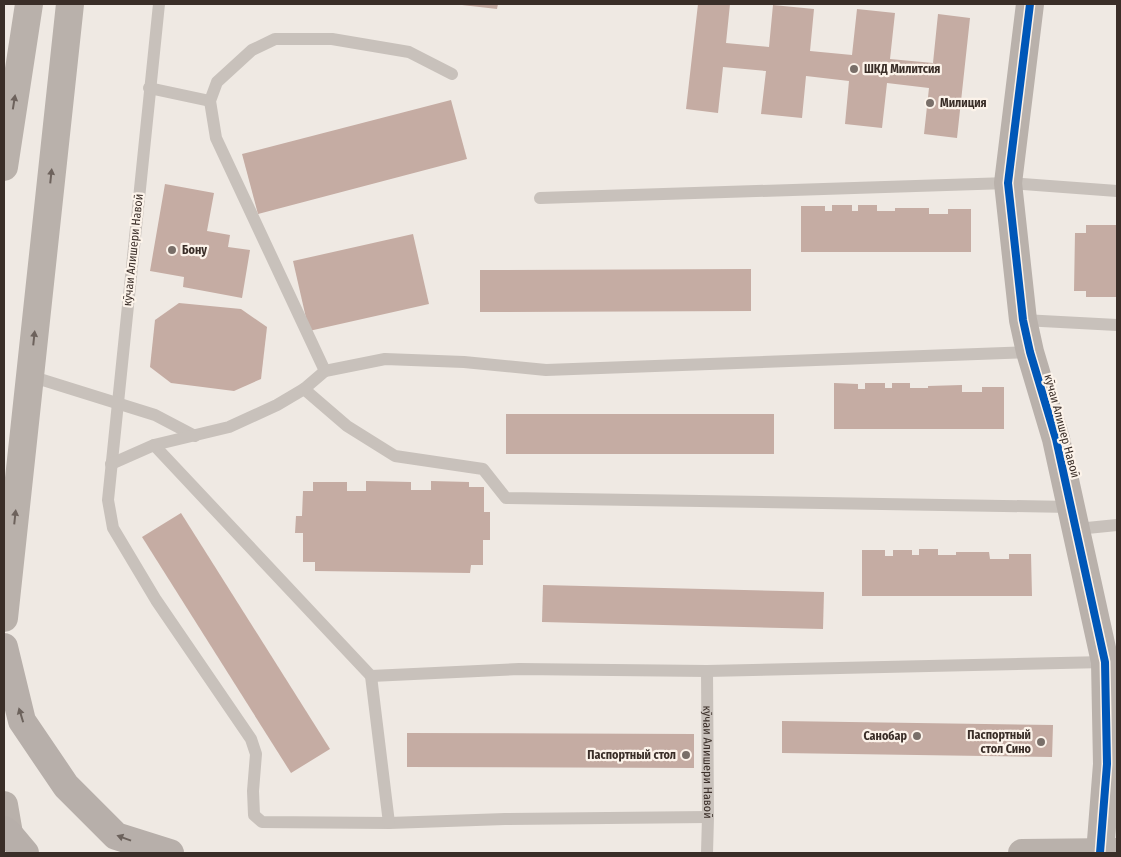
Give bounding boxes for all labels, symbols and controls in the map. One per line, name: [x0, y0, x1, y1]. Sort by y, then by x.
place label: ШКД Милитсия: [864, 62, 940, 76]
marker: ШКД Милитсия: [848, 63, 860, 75]
one-way arrow: [10, 93, 18, 109]
place label: Милиция: [940, 96, 987, 110]
marker: Милиция: [924, 97, 936, 109]
one-way arrow: [47, 168, 55, 184]
street label: кӯчаи Алишери Навоӣ: [120, 193, 146, 307]
place label: Бону: [182, 243, 207, 257]
marker: Бону: [166, 244, 178, 256]
one-way arrow: [30, 330, 38, 346]
street label: кӯчаи Алишер Навоӣ: [1041, 373, 1083, 479]
one-way arrow: [11, 509, 19, 525]
street label: кӯчаи Алишери Навоӣ: [700, 705, 715, 819]
one-way arrow: [17, 707, 25, 722]
place label: Паспортный стол Сино: [967, 728, 1032, 756]
place label: Санобар: [863, 729, 907, 743]
marker: Санобар: [911, 730, 923, 742]
marker: Паспортный стол Сино: [1035, 736, 1047, 748]
place label: Паспортный стол: [587, 748, 676, 762]
marker: Паспортный стол: [680, 749, 692, 761]
one-way arrow: [116, 834, 131, 841]

